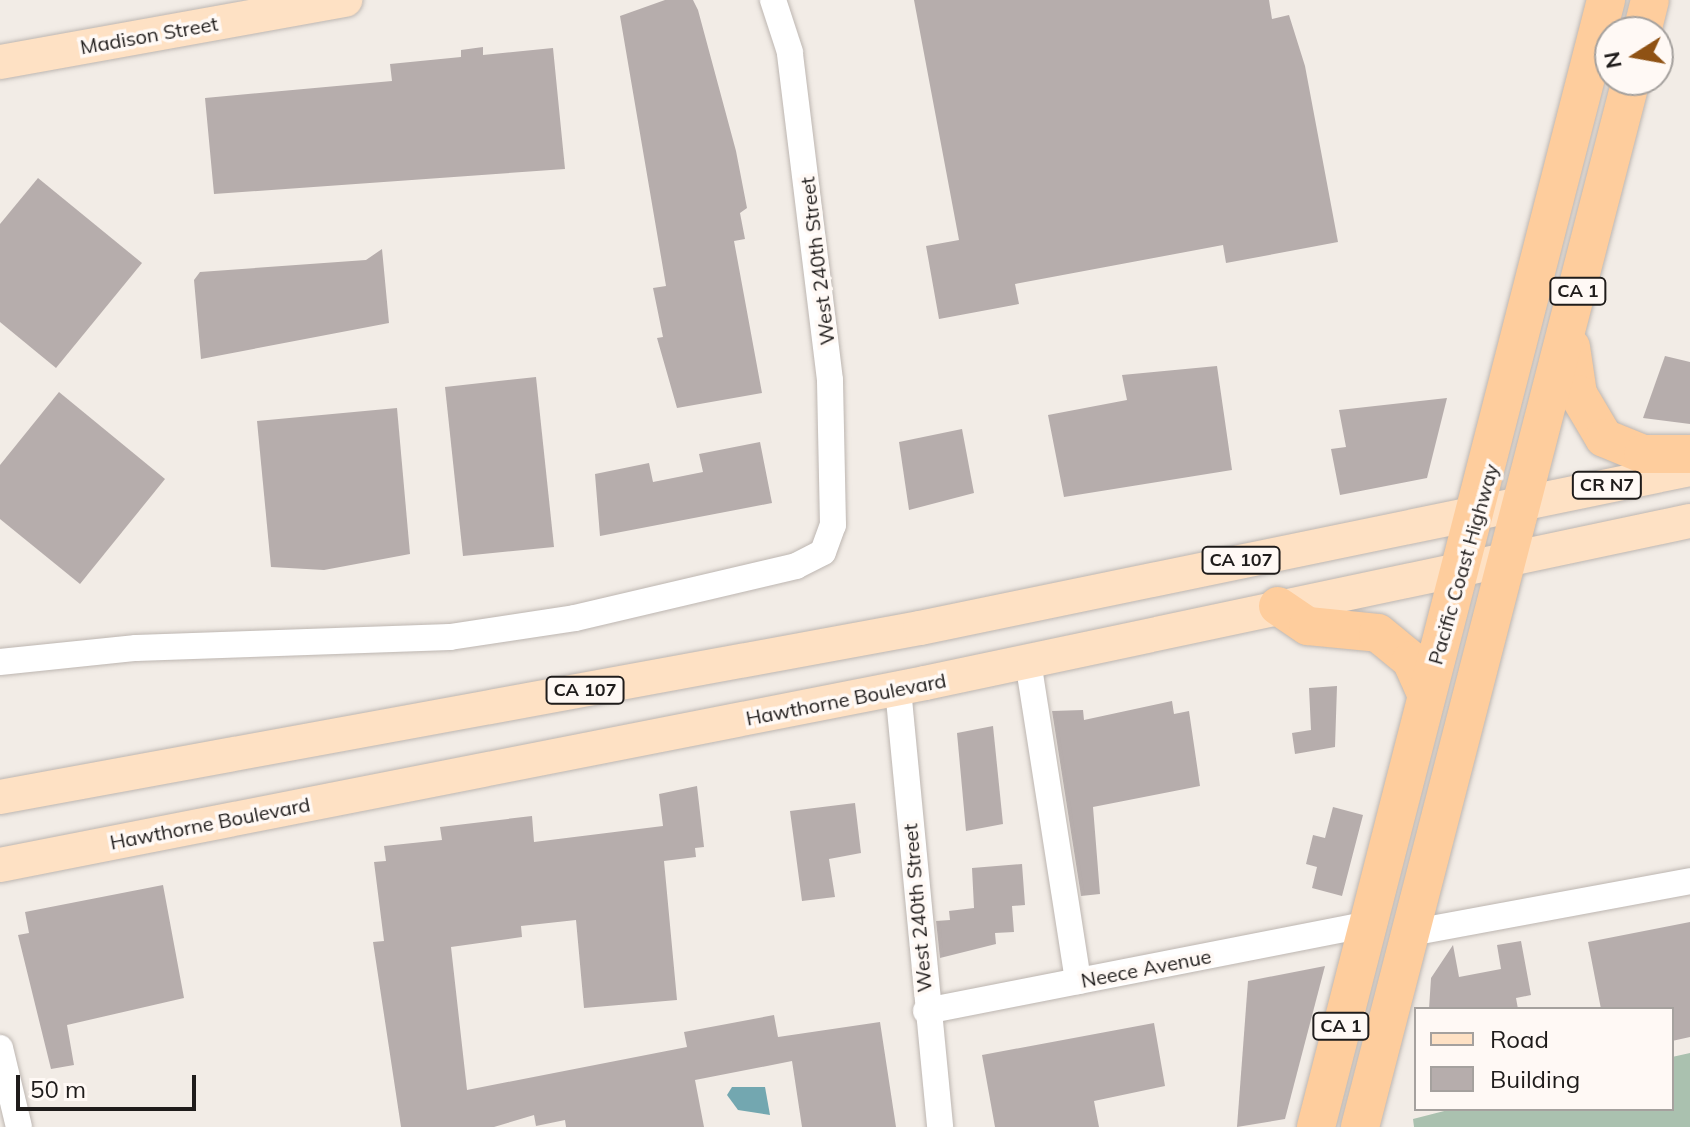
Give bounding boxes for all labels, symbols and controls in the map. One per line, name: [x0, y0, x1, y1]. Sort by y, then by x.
street label: Madison Street: [78, 11, 220, 59]
north arrow: [1594, 16, 1674, 96]
text: N: [1597, 49, 1628, 71]
street label: West 240th Street: [795, 176, 839, 346]
road number: CA 1: [1548, 277, 1608, 305]
street label: Pacific Coast Highway: [1423, 461, 1503, 667]
road number: CR N7: [1571, 471, 1643, 499]
road number: CA 107: [1201, 546, 1281, 574]
street label: Hawthorne Boulevard: [744, 668, 948, 730]
road number: CA 107: [545, 676, 625, 704]
street label: Hawthorne Boulevard: [108, 792, 312, 854]
street label: West 240th Street: [898, 823, 936, 993]
street label: Neece Avenue: [1079, 944, 1213, 992]
legend: [1414, 1007, 1674, 1111]
road number: CA 1: [1311, 1012, 1371, 1040]
text: Road: [1490, 1024, 1549, 1054]
scale bar: [20, 1059, 200, 1109]
text: Building: [1490, 1064, 1580, 1094]
text: 50 m: [30, 1074, 86, 1104]

